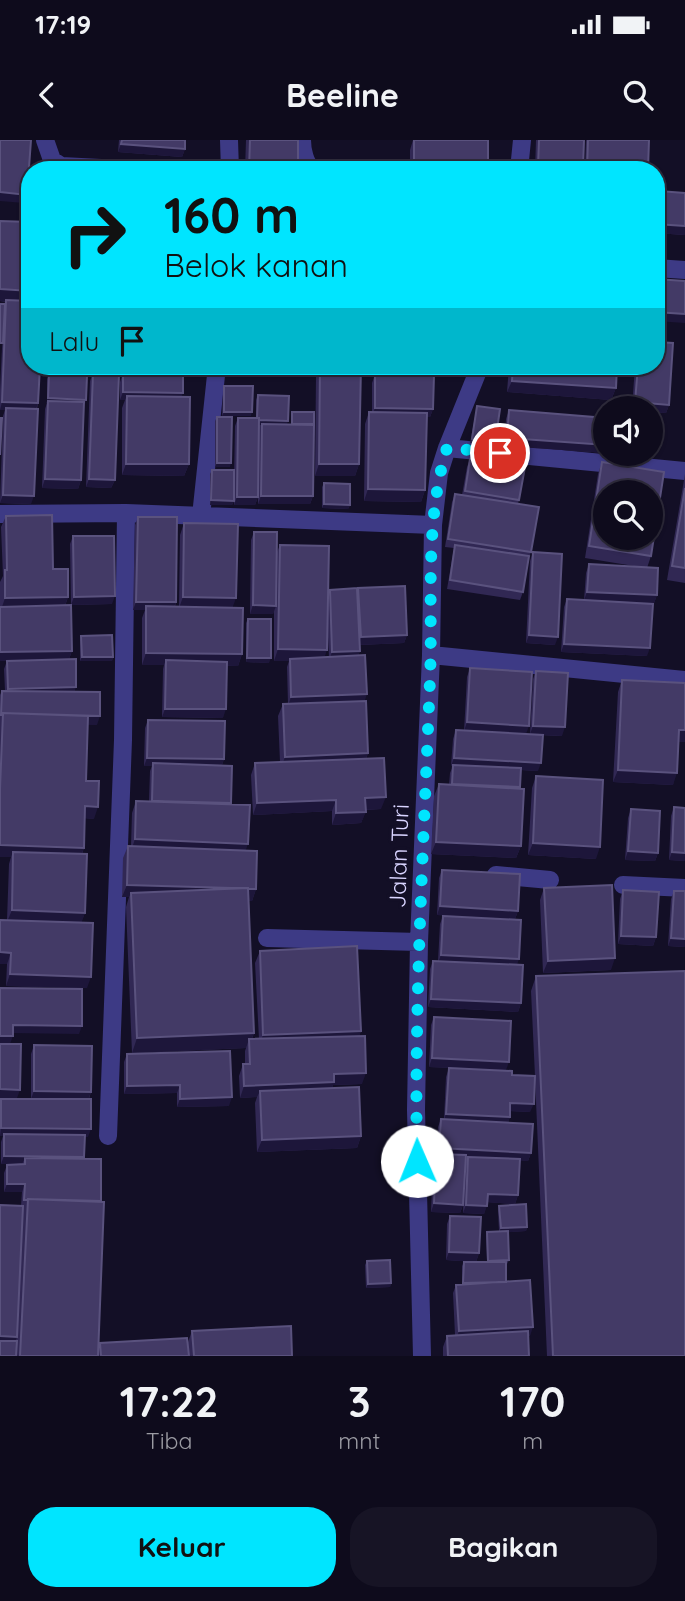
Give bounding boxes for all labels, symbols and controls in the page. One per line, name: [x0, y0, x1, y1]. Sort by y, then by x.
text: 17:19: [35, 8, 91, 41]
text: Beeline: [286, 75, 399, 115]
icon: back: [28, 76, 66, 114]
icon: search: [619, 76, 657, 114]
text: 160 m: [164, 184, 299, 245]
icon: right: [49, 189, 140, 280]
text: Belok kanan: [164, 245, 348, 285]
icon: arrive: [113, 322, 151, 360]
text: Lalu: [49, 325, 99, 358]
map controls: [593, 396, 663, 550]
button: sound: [593, 396, 663, 466]
pin: [470, 423, 530, 483]
icon: arrive: [481, 434, 519, 472]
button: search: [593, 480, 663, 550]
street label: Jalan Turi: [382, 804, 415, 908]
position arrow: [380, 1124, 454, 1198]
text: 17:22: [120, 1375, 218, 1428]
text: 3: [348, 1375, 371, 1428]
text: 170: [500, 1375, 565, 1428]
text: Tiba: [146, 1426, 192, 1455]
text: mnt: [338, 1426, 380, 1455]
text: m: [522, 1426, 543, 1455]
button: Keluar: [28, 1507, 336, 1587]
button: Bagikan: [350, 1507, 657, 1587]

